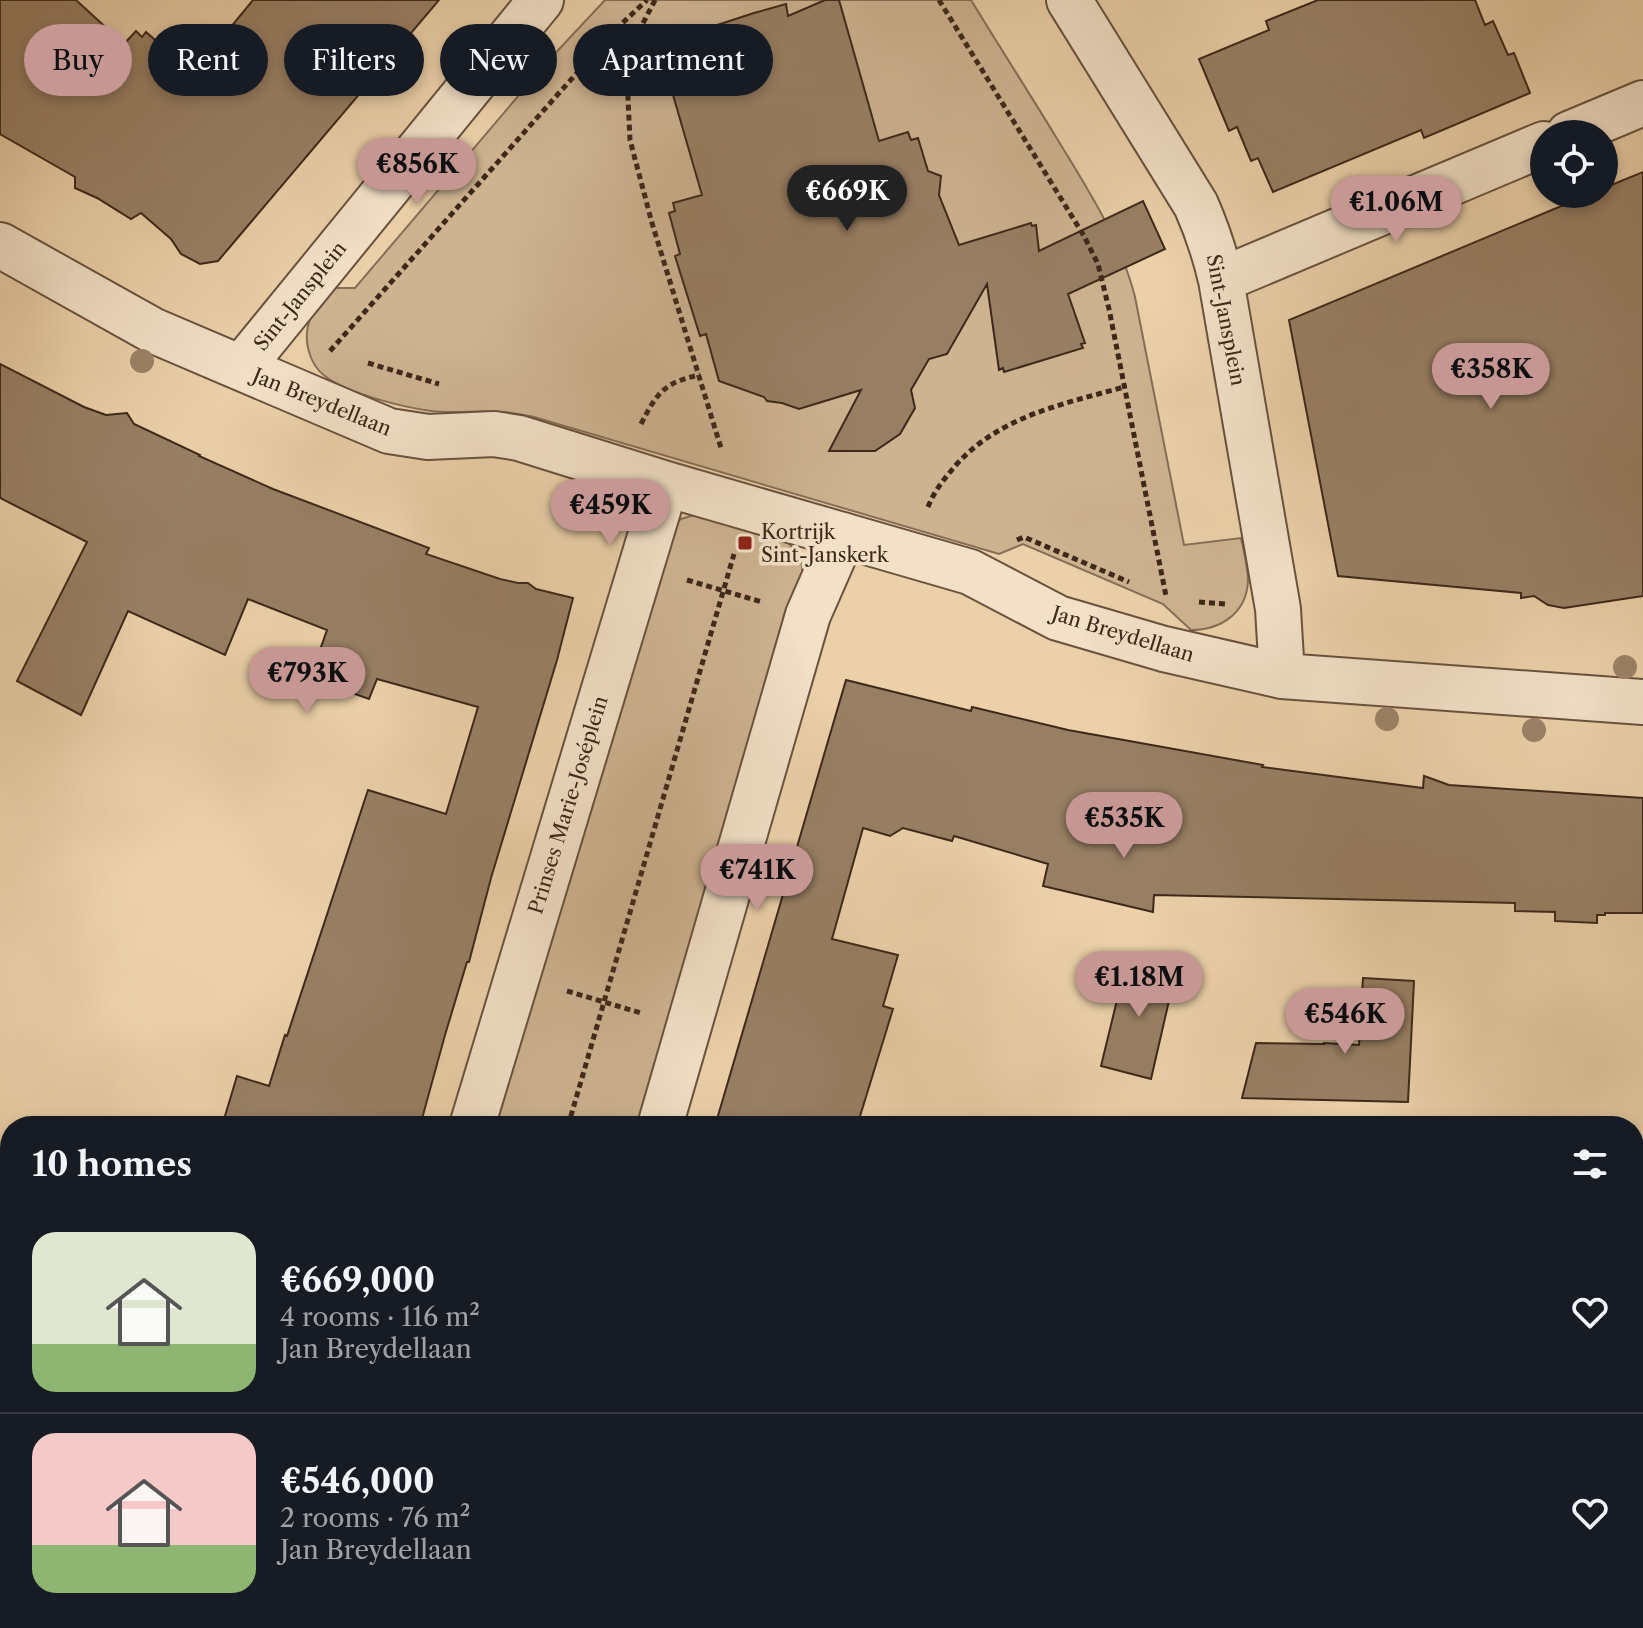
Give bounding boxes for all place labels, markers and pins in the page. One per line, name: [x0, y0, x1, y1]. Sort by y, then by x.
pin: €856K: [361, 138, 473, 206]
pin: €669K: [791, 165, 903, 233]
pin: €1.06M: [1331, 176, 1461, 244]
pin: €358K: [1435, 343, 1547, 411]
pin: €459K: [554, 479, 666, 547]
place label: Kortrijk Sint-Janskerk: [761, 520, 890, 567]
marker: Kortrijk Sint-Janskerk: [736, 534, 754, 552]
pin: €793K: [251, 647, 363, 715]
pin: €535K: [1068, 792, 1180, 860]
pin: €741K: [701, 844, 813, 912]
pin: €1.18M: [1074, 951, 1204, 1019]
pin: €546K: [1289, 988, 1401, 1056]

